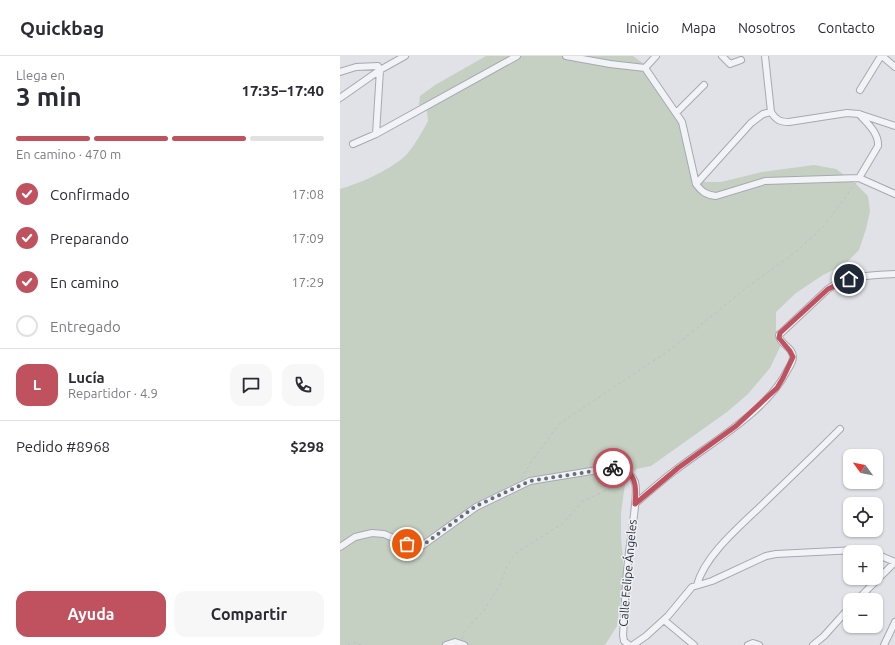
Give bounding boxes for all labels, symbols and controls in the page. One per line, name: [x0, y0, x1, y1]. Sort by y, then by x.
text: Quickbag: [20, 17, 104, 39]
text: Inicio: [626, 20, 659, 36]
text: Mapa: [681, 20, 716, 36]
text: Nosotros: [738, 20, 795, 36]
text: Contacto: [817, 20, 875, 36]
text: Llega en: [16, 68, 65, 82]
text: 3 min: [16, 82, 82, 111]
text: 17:35–17:40: [241, 82, 324, 99]
text: En camino · 470 m: [16, 147, 121, 161]
icon: check: [16, 183, 38, 205]
text: Confirmado: [50, 186, 130, 203]
text: 17:08: [291, 187, 324, 201]
icon: check: [16, 227, 38, 249]
text: Preparando: [50, 230, 129, 247]
text: 17:09: [291, 231, 324, 245]
pin: [832, 262, 866, 296]
icon: home: [838, 268, 860, 290]
icon: check: [16, 271, 38, 293]
text: En camino: [50, 274, 119, 291]
text: 17:29: [291, 275, 324, 289]
text: Entregado: [50, 318, 121, 335]
button: chat: [230, 364, 272, 406]
button: phone: [282, 364, 324, 406]
text: Lucía: [68, 369, 105, 386]
text: L: [33, 376, 41, 393]
text: Repartidor · 4.9: [68, 386, 158, 400]
text: Pedido #8968: [16, 438, 110, 455]
text: $298: [290, 438, 324, 455]
courier: [593, 448, 633, 488]
north arrow: [843, 449, 883, 489]
map controls: [843, 449, 883, 633]
icon: bike: [602, 457, 624, 479]
button: locate: [843, 497, 883, 537]
street label: Calle Felipe Ángeles: [616, 519, 639, 627]
pin: [390, 527, 424, 561]
icon: bag: [396, 533, 418, 555]
button: +: [843, 545, 883, 585]
button: Ayuda: [16, 591, 166, 637]
button: Compartir: [174, 591, 324, 637]
button: −: [843, 593, 883, 633]

